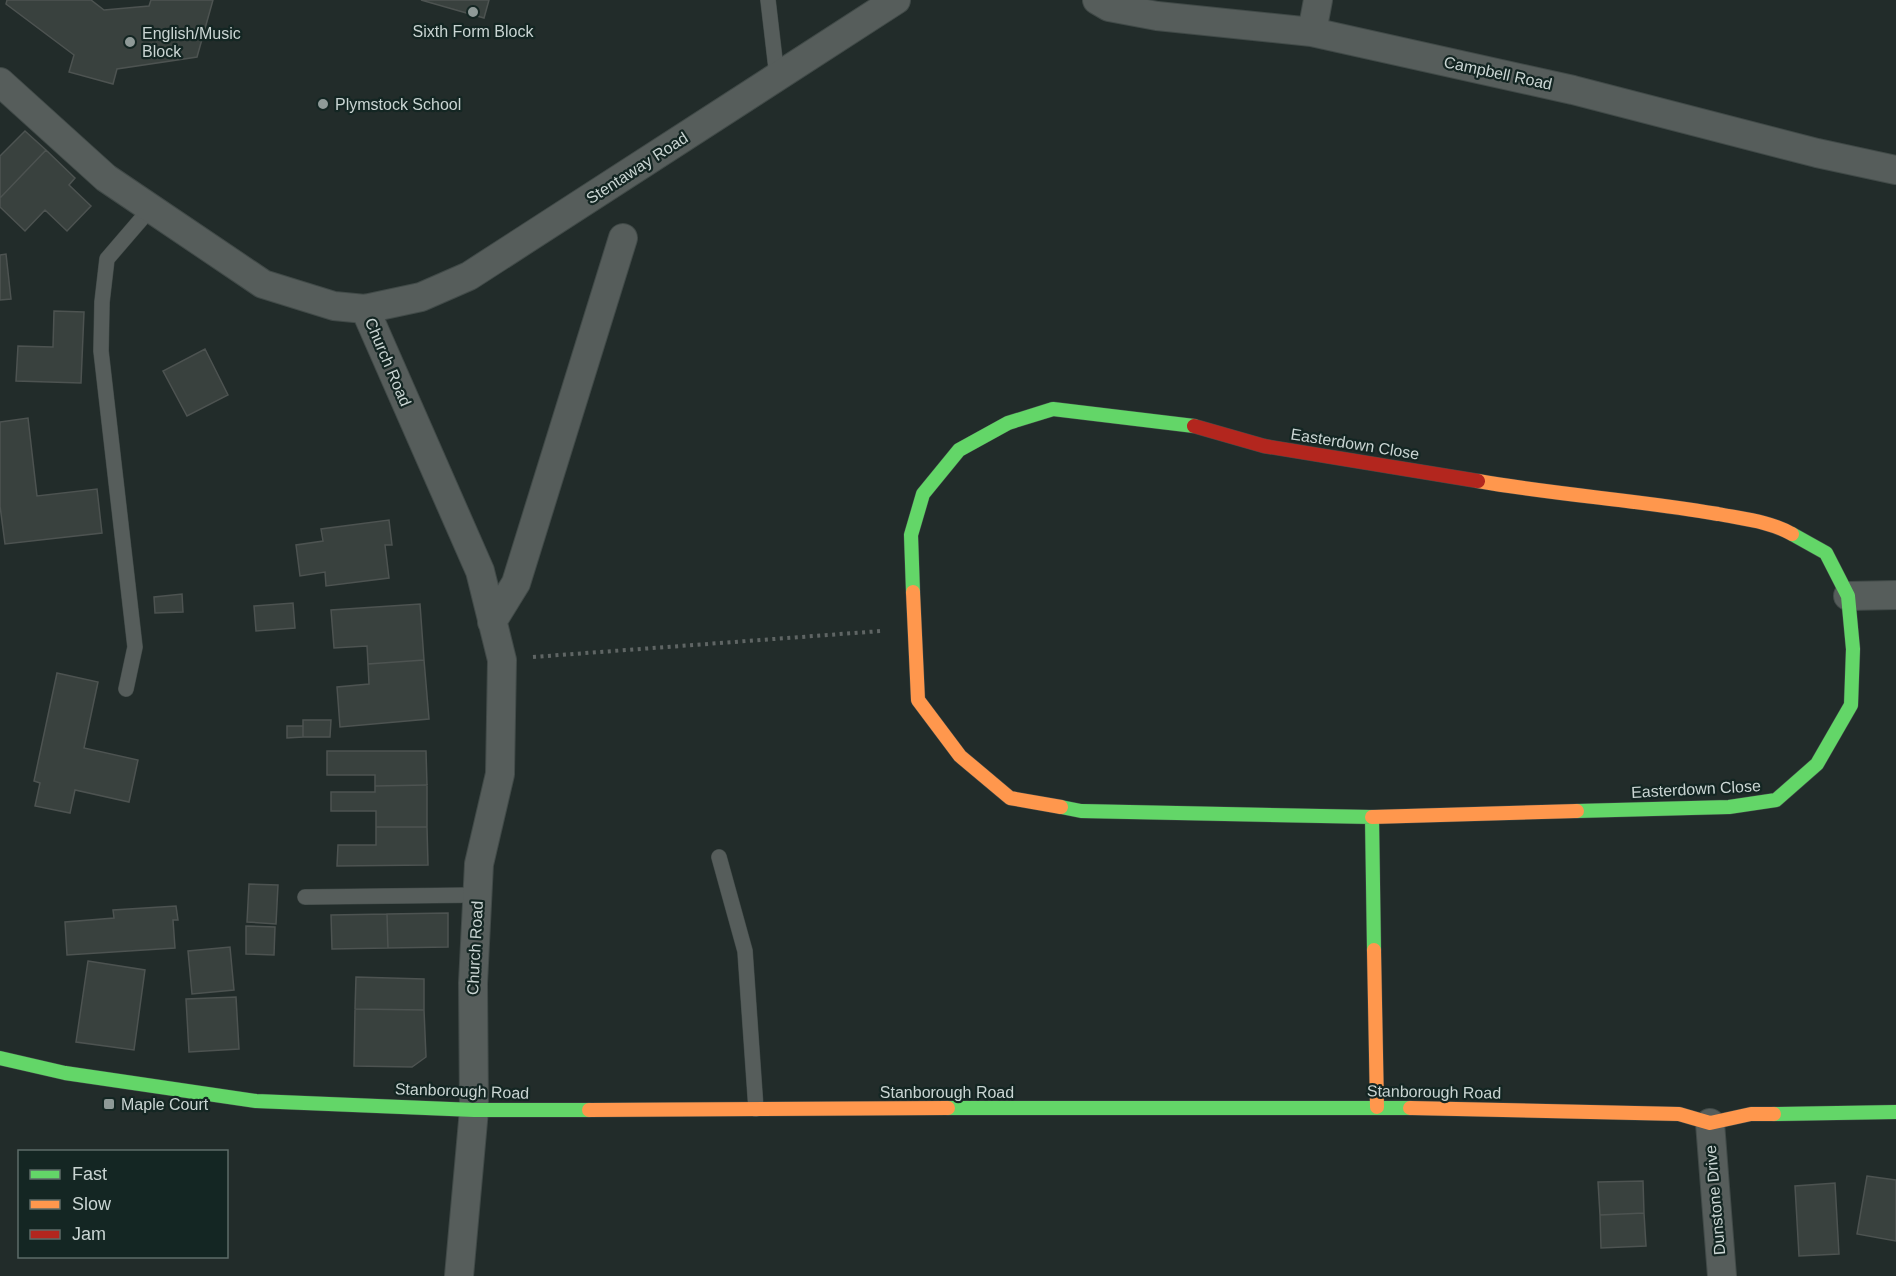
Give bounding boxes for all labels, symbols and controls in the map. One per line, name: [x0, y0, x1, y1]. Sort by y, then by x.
marker: Sixth Form Block: [466, 5, 480, 19]
place label: Sixth Form Block: [413, 23, 534, 40]
place label: English/Music Block: [142, 25, 241, 60]
marker: English/Music Block: [123, 35, 137, 49]
street label: Campbell Road: [1442, 53, 1554, 93]
place label: Plymstock School: [335, 96, 461, 113]
marker: Plymstock School: [316, 97, 330, 111]
street label: Stentaway Road: [583, 129, 691, 207]
street label: Church Road: [362, 315, 414, 409]
street label: Easterdown Close: [1290, 425, 1421, 463]
street label: Easterdown Close: [1631, 777, 1761, 801]
street label: Church Road: [464, 900, 486, 996]
street label: Stanborough Road: [395, 1080, 529, 1102]
street label: Stanborough Road: [1367, 1082, 1501, 1102]
street label: Stanborough Road: [880, 1084, 1014, 1101]
place label: Maple Court: [121, 1096, 209, 1113]
marker: Maple Court: [102, 1097, 116, 1111]
street label: Dunstone Drive: [1702, 1144, 1728, 1256]
legend: [18, 1150, 228, 1258]
text: Fast: [72, 1164, 107, 1184]
text: Slow: [72, 1194, 112, 1214]
text: Jam: [72, 1224, 106, 1244]

